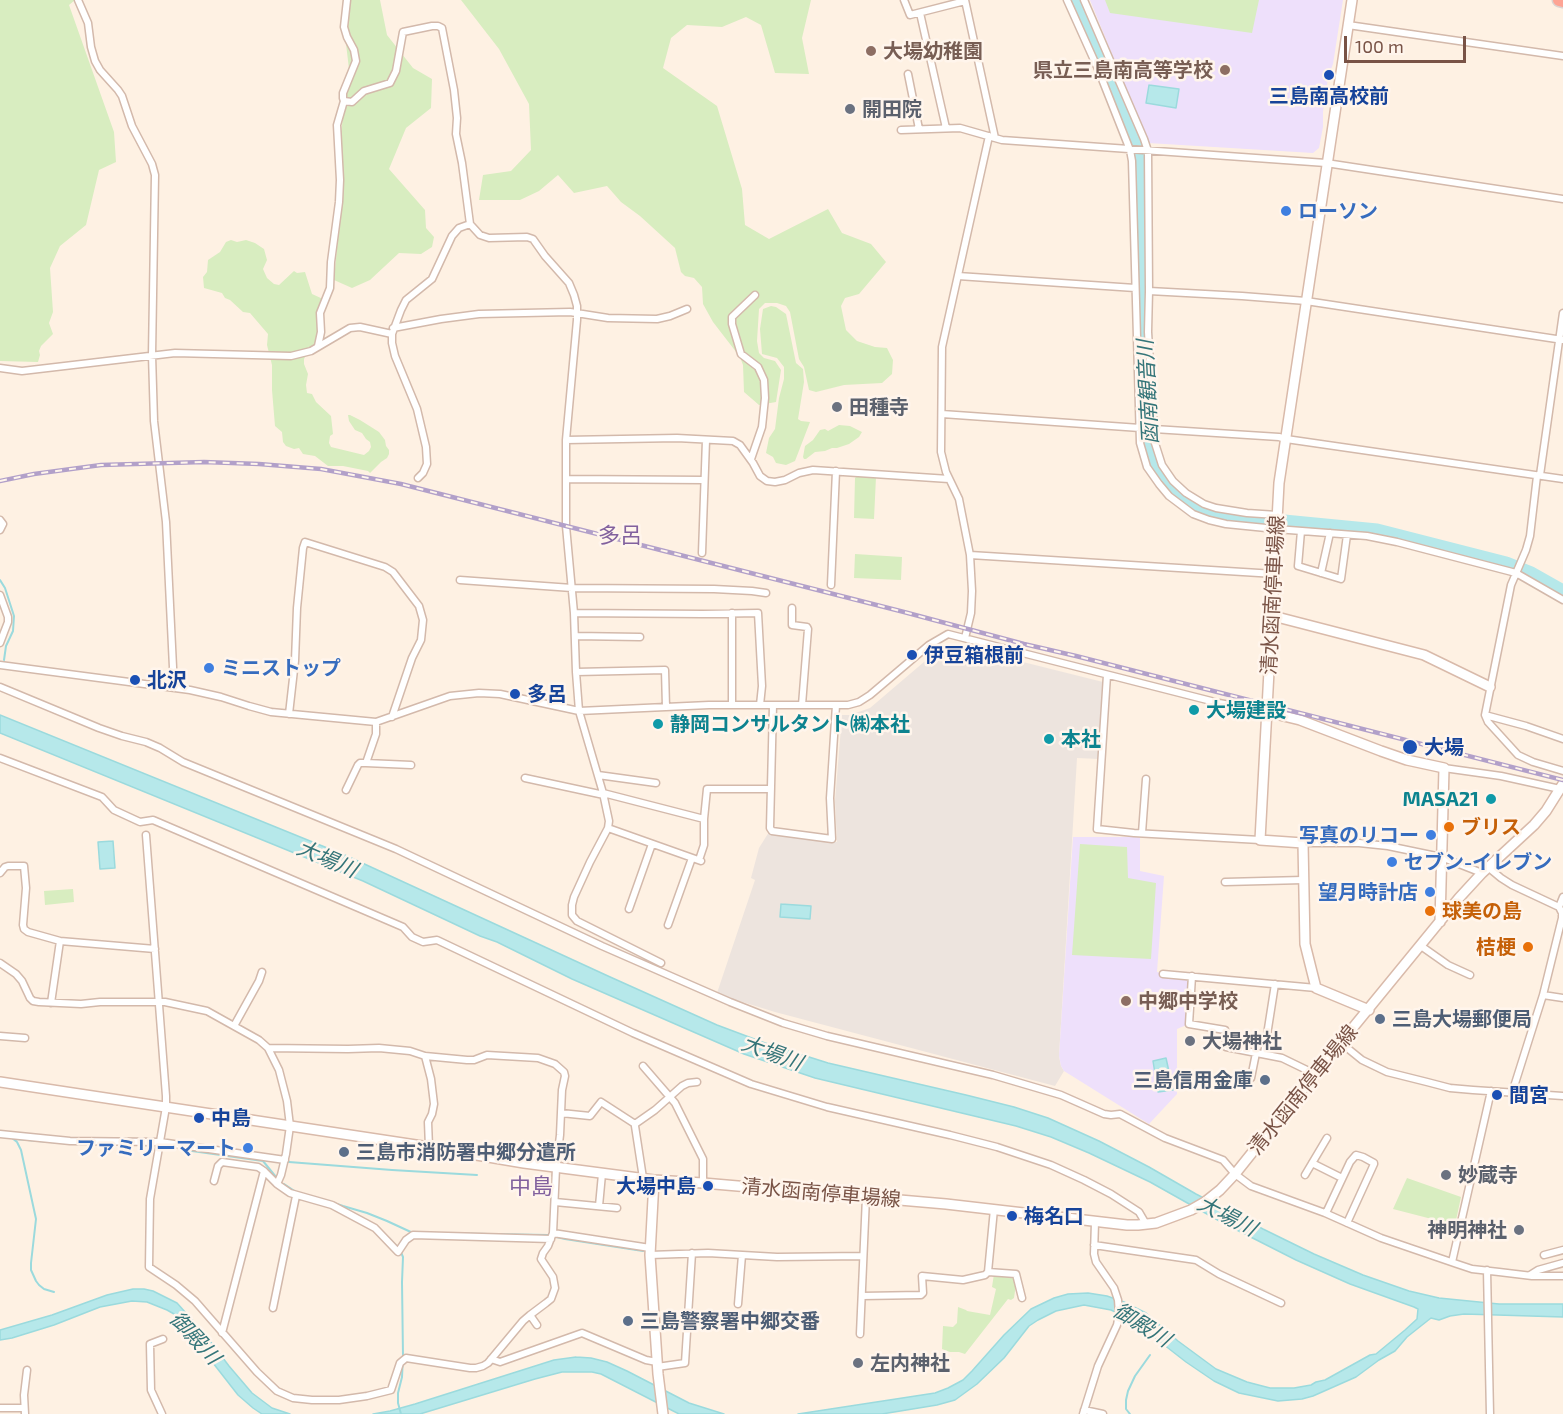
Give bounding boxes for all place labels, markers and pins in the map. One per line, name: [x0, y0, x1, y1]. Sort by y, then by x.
place label: 大場幼稚園: [883, 39, 983, 63]
marker: 大場幼稚園: [864, 44, 878, 58]
place label: 県立三島南高等学校: [1033, 58, 1213, 82]
marker: 県立三島南高等学校: [1218, 63, 1232, 77]
marker: 三島南高校前: [1322, 68, 1336, 82]
place label: 三島南高校前: [1269, 84, 1389, 108]
place label: 開田院: [862, 97, 922, 121]
marker: 開田院: [843, 102, 857, 116]
place label: ローソン: [1298, 199, 1378, 223]
marker: ローソン: [1279, 204, 1293, 218]
place label: 田種寺: [849, 395, 909, 419]
marker: 田種寺: [830, 400, 844, 414]
place label: 伊豆箱根前: [924, 643, 1024, 667]
marker: 伊豆箱根前: [905, 648, 919, 662]
place label: ミニストップ: [221, 656, 341, 680]
marker: ミニストップ: [202, 661, 216, 675]
place label: 北沢: [147, 668, 187, 692]
marker: 北沢: [128, 673, 142, 687]
place label: 多呂: [527, 682, 567, 706]
marker: 多呂: [508, 687, 522, 701]
place label: 大場建設: [1206, 698, 1286, 722]
marker: 大場建設: [1187, 703, 1201, 717]
place label: 静岡コンサルタント㈱本社: [670, 712, 910, 736]
marker: 静岡コンサルタント㈱本社: [651, 717, 665, 731]
place label: 本社: [1061, 727, 1101, 751]
marker: 本社: [1042, 732, 1056, 746]
place label: 大場: [1424, 735, 1464, 759]
marker: 大場: [1401, 738, 1419, 756]
place label: MASA21: [1403, 787, 1479, 811]
marker: MASA21: [1484, 792, 1498, 806]
place label: ブリス: [1461, 815, 1521, 839]
marker: ブリス: [1442, 820, 1456, 834]
place label: 写真のリコー: [1299, 823, 1419, 847]
marker: 写真のリコー: [1424, 828, 1438, 842]
place label: セブン-イレブン: [1404, 850, 1552, 874]
marker: セブン-イレブン: [1385, 855, 1399, 869]
place label: 望月時計店: [1318, 880, 1418, 904]
marker: 望月時計店: [1423, 885, 1437, 899]
place label: 球美の島: [1442, 899, 1522, 923]
marker: 球美の島: [1423, 904, 1437, 918]
place label: 桔梗: [1476, 935, 1516, 959]
marker: 桔梗: [1521, 940, 1535, 954]
place label: 中郷中学校: [1138, 989, 1238, 1013]
marker: 中郷中学校: [1119, 994, 1133, 1008]
place label: 三島大場郵便局: [1392, 1007, 1532, 1031]
marker: 三島大場郵便局: [1373, 1012, 1387, 1026]
place label: 大場神社: [1202, 1029, 1282, 1053]
marker: 大場神社: [1183, 1034, 1197, 1048]
place label: 三島信用金庫: [1133, 1068, 1253, 1092]
marker: 三島信用金庫: [1258, 1073, 1272, 1087]
place label: 間宮: [1509, 1083, 1549, 1107]
marker: 間宮: [1490, 1088, 1504, 1102]
place label: 中島: [211, 1106, 251, 1130]
marker: 中島: [192, 1111, 206, 1125]
place label: ファミリーマート: [76, 1136, 236, 1160]
place label: 三島市消防署中郷分遣所: [356, 1140, 576, 1164]
marker: ファミリーマート: [241, 1141, 255, 1155]
marker: 三島市消防署中郷分遣所: [337, 1145, 351, 1159]
place label: 妙蔵寺: [1458, 1163, 1518, 1187]
marker: 妙蔵寺: [1439, 1168, 1453, 1182]
place label: 大場中島: [616, 1174, 696, 1198]
marker: 大場中島: [701, 1179, 715, 1193]
place label: 梅名口: [1024, 1204, 1084, 1228]
marker: 梅名口: [1005, 1209, 1019, 1223]
place label: 神明神社: [1427, 1218, 1507, 1242]
marker: 神明神社: [1512, 1223, 1526, 1237]
place label: 三島警察署中郷交番: [640, 1309, 820, 1333]
marker: 三島警察署中郷交番: [621, 1314, 635, 1328]
place label: 左内神社: [870, 1351, 950, 1375]
marker: 左内神社: [851, 1356, 865, 1370]

